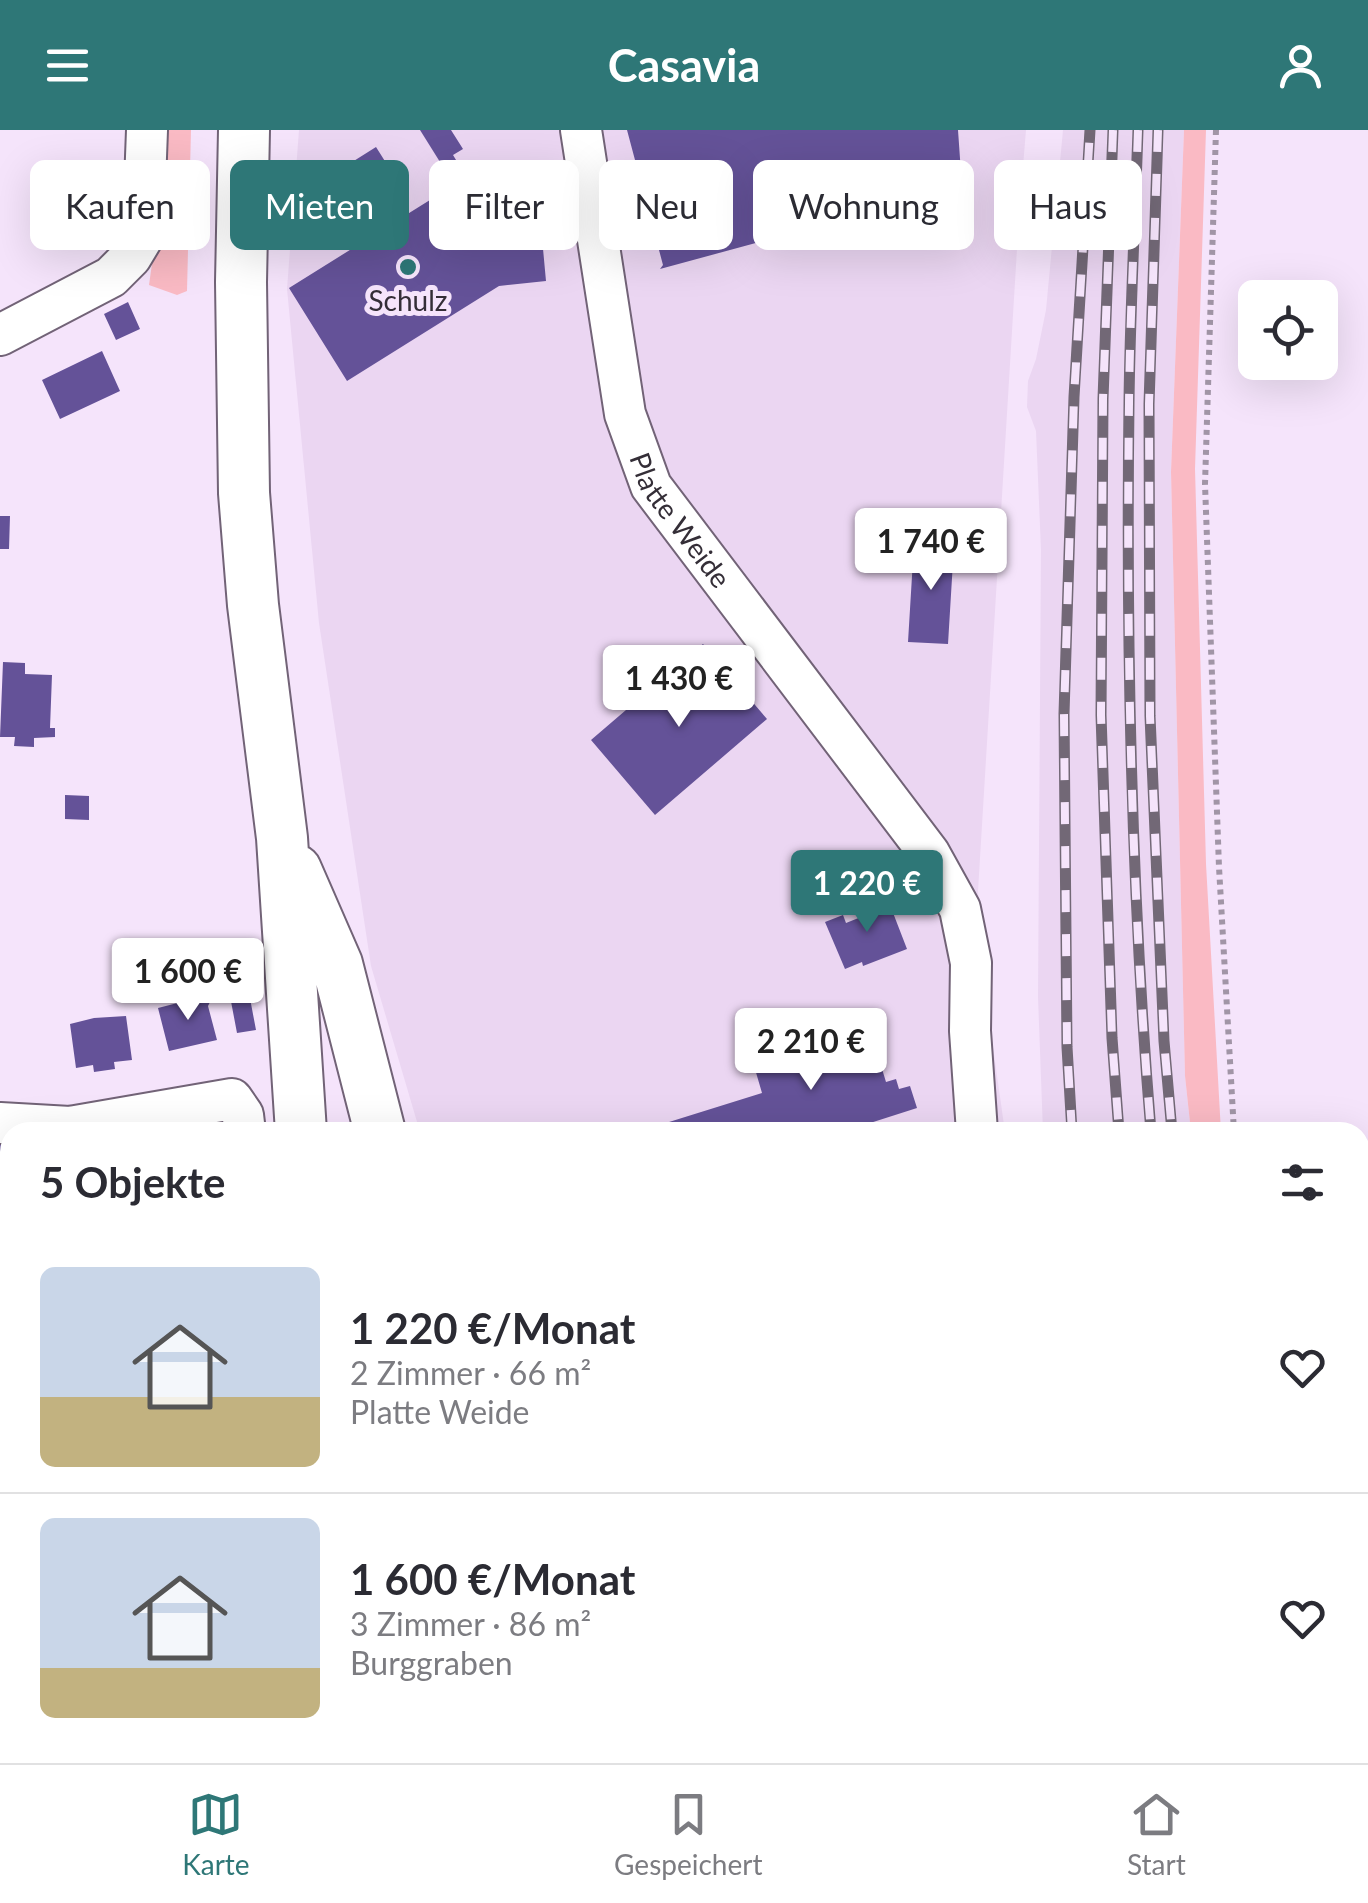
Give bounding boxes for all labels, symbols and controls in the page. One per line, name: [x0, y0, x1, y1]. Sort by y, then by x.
icon: menu: [40, 38, 95, 93]
text: Casavia: [608, 38, 760, 92]
icon: person: [1273, 38, 1328, 93]
chip: Kaufen: [30, 160, 210, 250]
chip: Mieten: [230, 160, 409, 250]
chip: Filter: [429, 160, 579, 250]
chip: Neu: [599, 160, 733, 250]
chip: Wohnung: [753, 160, 974, 250]
chip: Haus: [994, 160, 1142, 250]
marker: Schulz: [397, 256, 419, 278]
map controls: [1238, 280, 1338, 380]
button: locate: [1238, 280, 1338, 380]
place label: Schulz: [369, 283, 447, 317]
street label: Platte Weide: [623, 448, 739, 594]
pin: 1 740 €: [839, 508, 1023, 593]
text: 1 740 €: [877, 521, 985, 560]
pin: 1 430 €: [587, 645, 771, 730]
text: 1 430 €: [625, 658, 733, 697]
pin: 1 220 €: [775, 850, 959, 935]
text: 1 220 €: [813, 863, 921, 902]
pin: 1 600 €: [96, 938, 280, 1023]
text: 1 600 €: [134, 951, 242, 990]
pin: 2 210 €: [719, 1008, 903, 1093]
text: 2 210 €: [757, 1021, 865, 1060]
icon: filters: [1275, 1155, 1330, 1210]
text: 5 Objekte: [40, 1157, 225, 1207]
text: 1 220 €/Monat: [350, 1303, 635, 1353]
icon: home: [120, 1307, 240, 1427]
icon: heart: [1275, 1340, 1330, 1395]
text: 2 Zimmer · 66 m²: [350, 1353, 591, 1392]
text: Platte Weide: [350, 1392, 530, 1431]
text: 1 600 €/Monat: [350, 1554, 635, 1604]
icon: home: [120, 1558, 240, 1678]
icon: heart: [1275, 1591, 1330, 1646]
text: 3 Zimmer · 86 m²: [350, 1604, 591, 1643]
text: Burggraben: [350, 1643, 513, 1682]
tab: Karte: [182, 1787, 250, 1881]
tab: Gespeichert: [614, 1787, 762, 1881]
tab: Start: [1127, 1787, 1186, 1881]

